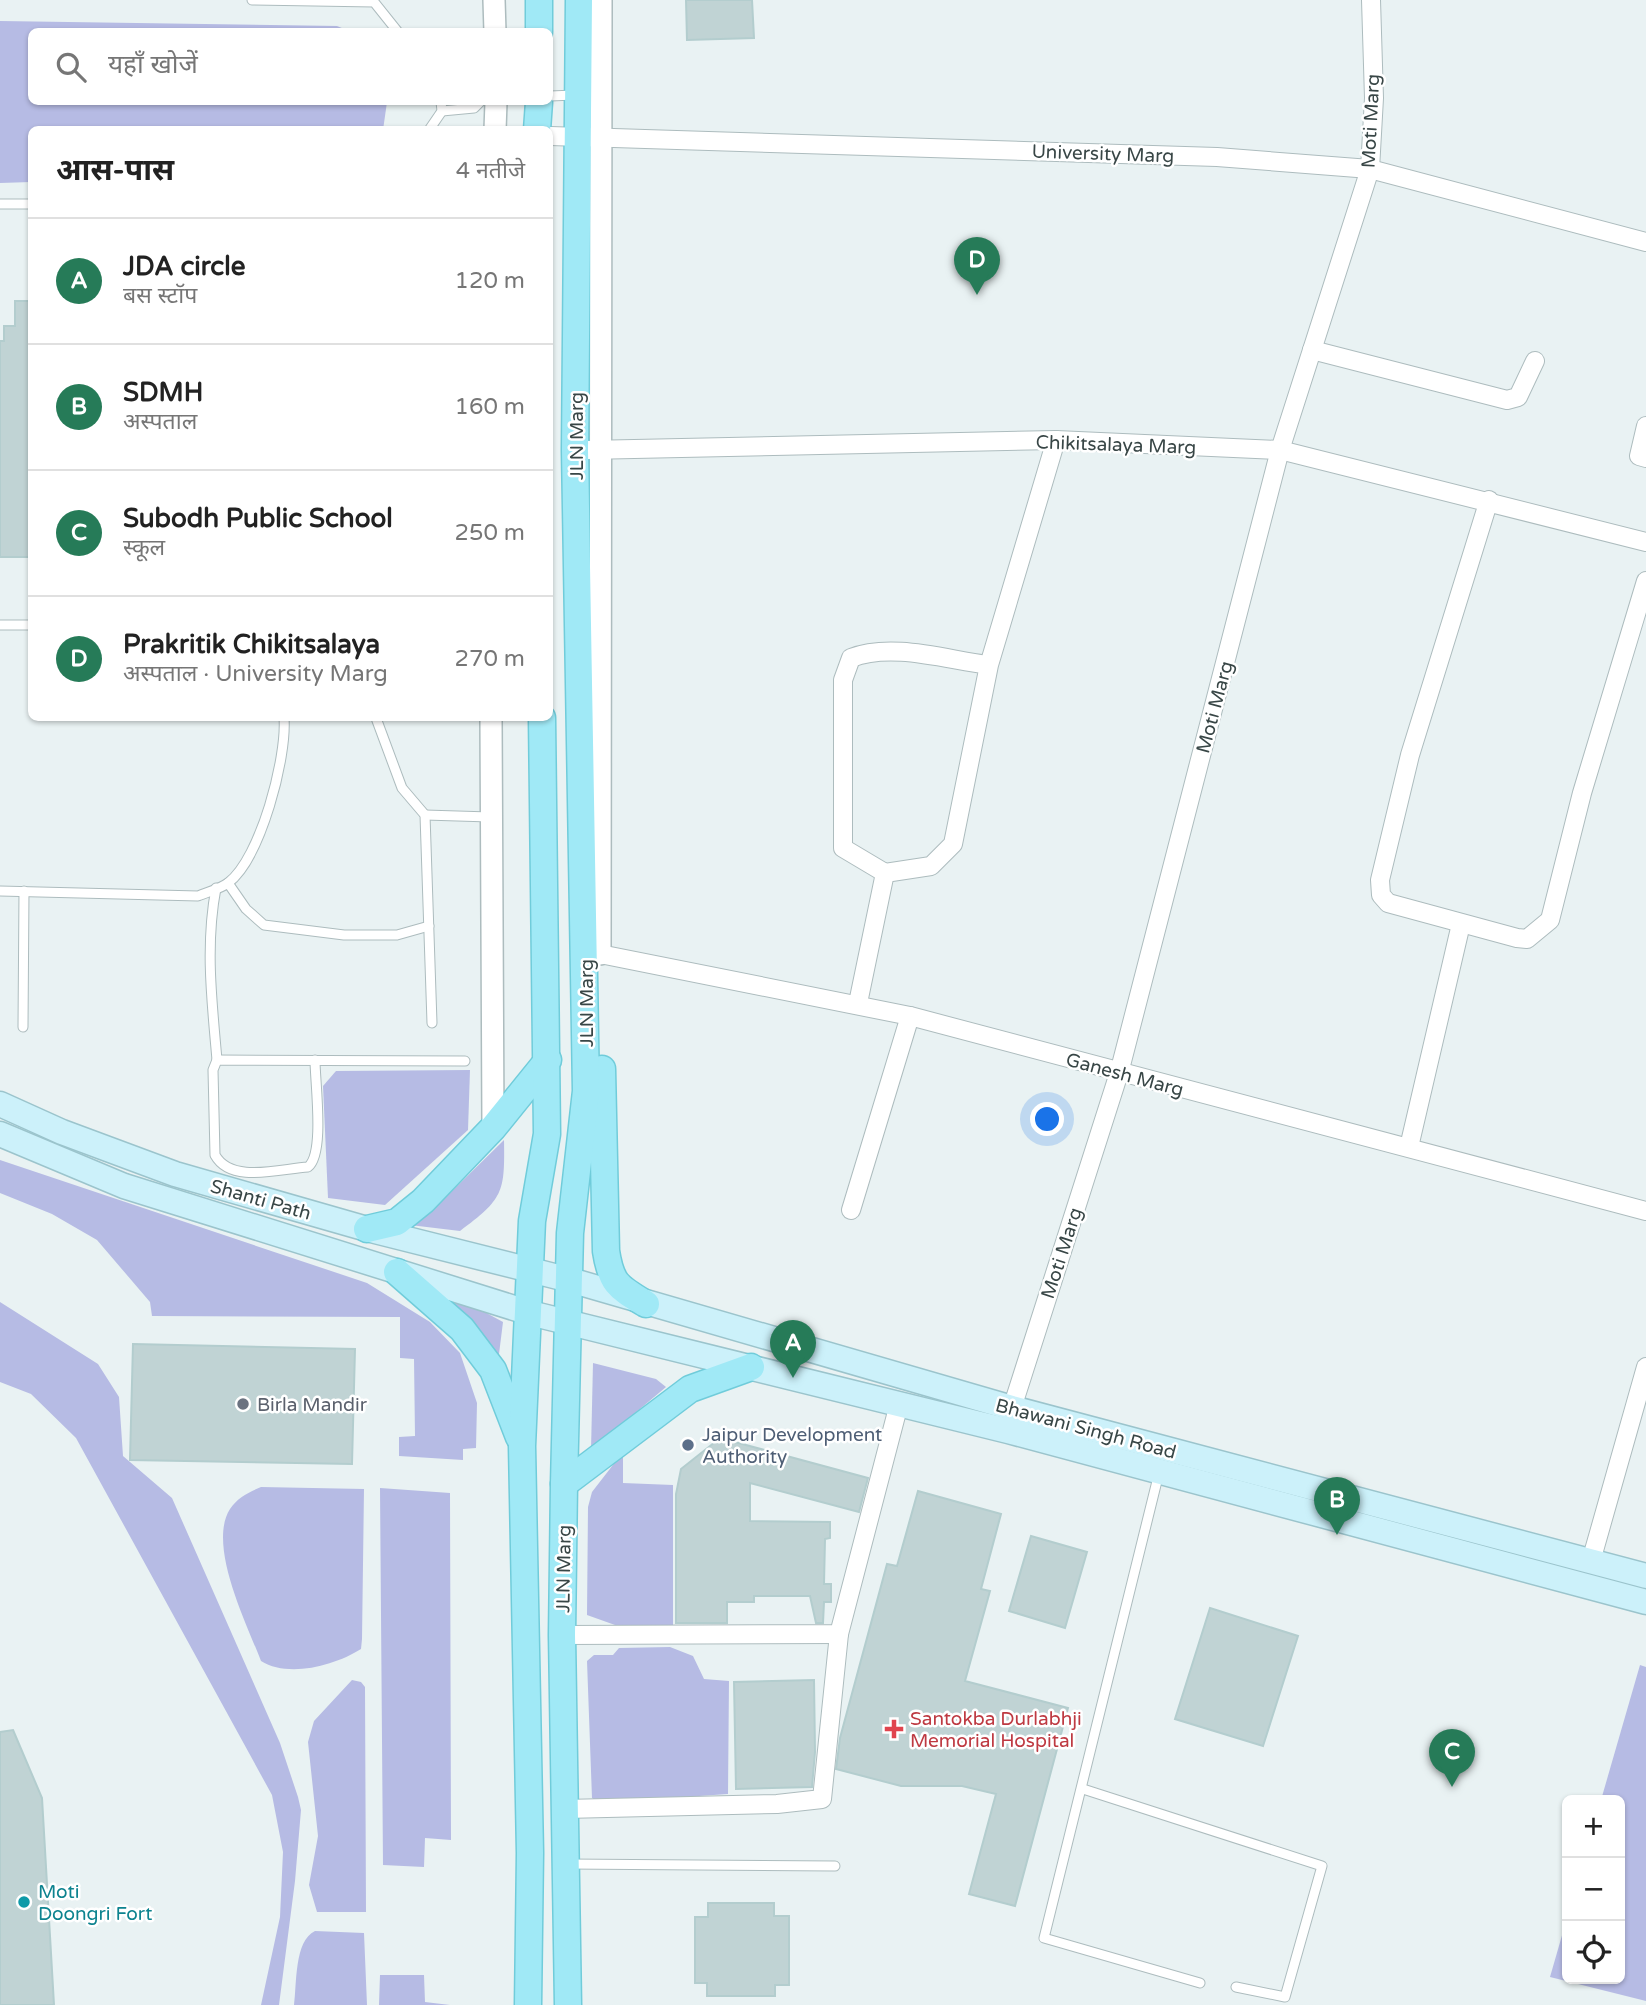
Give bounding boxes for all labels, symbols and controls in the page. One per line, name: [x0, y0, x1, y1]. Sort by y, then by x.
search box: [28, 28, 553, 105]
icon: search: [52, 48, 90, 86]
text: यहाँ खोजें: [108, 49, 198, 80]
street label: Moti Marg: [1358, 73, 1384, 169]
street label: University Marg: [1031, 141, 1175, 167]
text: आस-पास: [56, 152, 174, 189]
text: 4 नतीजे: [456, 157, 525, 185]
pin: D: [954, 237, 1000, 295]
text: JDA circle: [123, 251, 245, 282]
text: A: [70, 267, 88, 295]
text: 120 m: [455, 267, 525, 295]
text: बस स्टॉप: [123, 282, 197, 310]
text: SDMH: [123, 377, 203, 408]
street label: JLN Marg: [566, 392, 588, 480]
text: B: [71, 393, 87, 421]
text: 160 m: [455, 393, 525, 421]
text: अस्पताल: [123, 408, 197, 436]
street label: Chikitsalaya Marg: [1035, 431, 1197, 459]
text: Subodh Public School: [123, 503, 393, 534]
text: C: [71, 519, 87, 547]
text: 250 m: [455, 519, 525, 547]
text: स्कूल: [123, 534, 165, 562]
text: Prakritik Chikitsalaya: [123, 629, 380, 660]
text: D: [70, 645, 88, 673]
text: 270 m: [455, 645, 525, 673]
street label: Moti Marg: [1192, 659, 1238, 756]
text: अस्पताल · University Marg: [123, 660, 388, 688]
street label: JLN Marg: [576, 959, 598, 1047]
street label: Ganesh Marg: [1063, 1049, 1186, 1101]
your location: [1030, 1102, 1064, 1136]
street label: Shanti Path: [208, 1175, 314, 1225]
street label: Moti Marg: [1037, 1205, 1087, 1302]
pin: A: [770, 1320, 816, 1378]
place label: Birla Mandir: [257, 1394, 368, 1416]
street label: Bhawani Singh Road: [993, 1394, 1178, 1464]
marker: Birla Mandir: [235, 1396, 251, 1412]
place label: Jaipur Development Authority: [702, 1424, 882, 1468]
marker: Jaipur Development Authority: [680, 1437, 696, 1453]
pin: B: [1314, 1477, 1360, 1535]
street label: JLN Marg: [552, 1525, 576, 1613]
place label: Santokba Durlabhji Memorial Hospital: [910, 1708, 1082, 1752]
marker: Santokba Durlabhji Memorial Hospital: [884, 1719, 904, 1739]
pin: C: [1429, 1729, 1475, 1787]
map controls: [1562, 1795, 1625, 1984]
button: +: [1562, 1795, 1625, 1858]
button: −: [1562, 1858, 1625, 1921]
place label: Moti Doongri Fort: [38, 1881, 152, 1925]
marker: Moti Doongri Fort: [16, 1894, 32, 1910]
button: locate: [1562, 1921, 1625, 1984]

